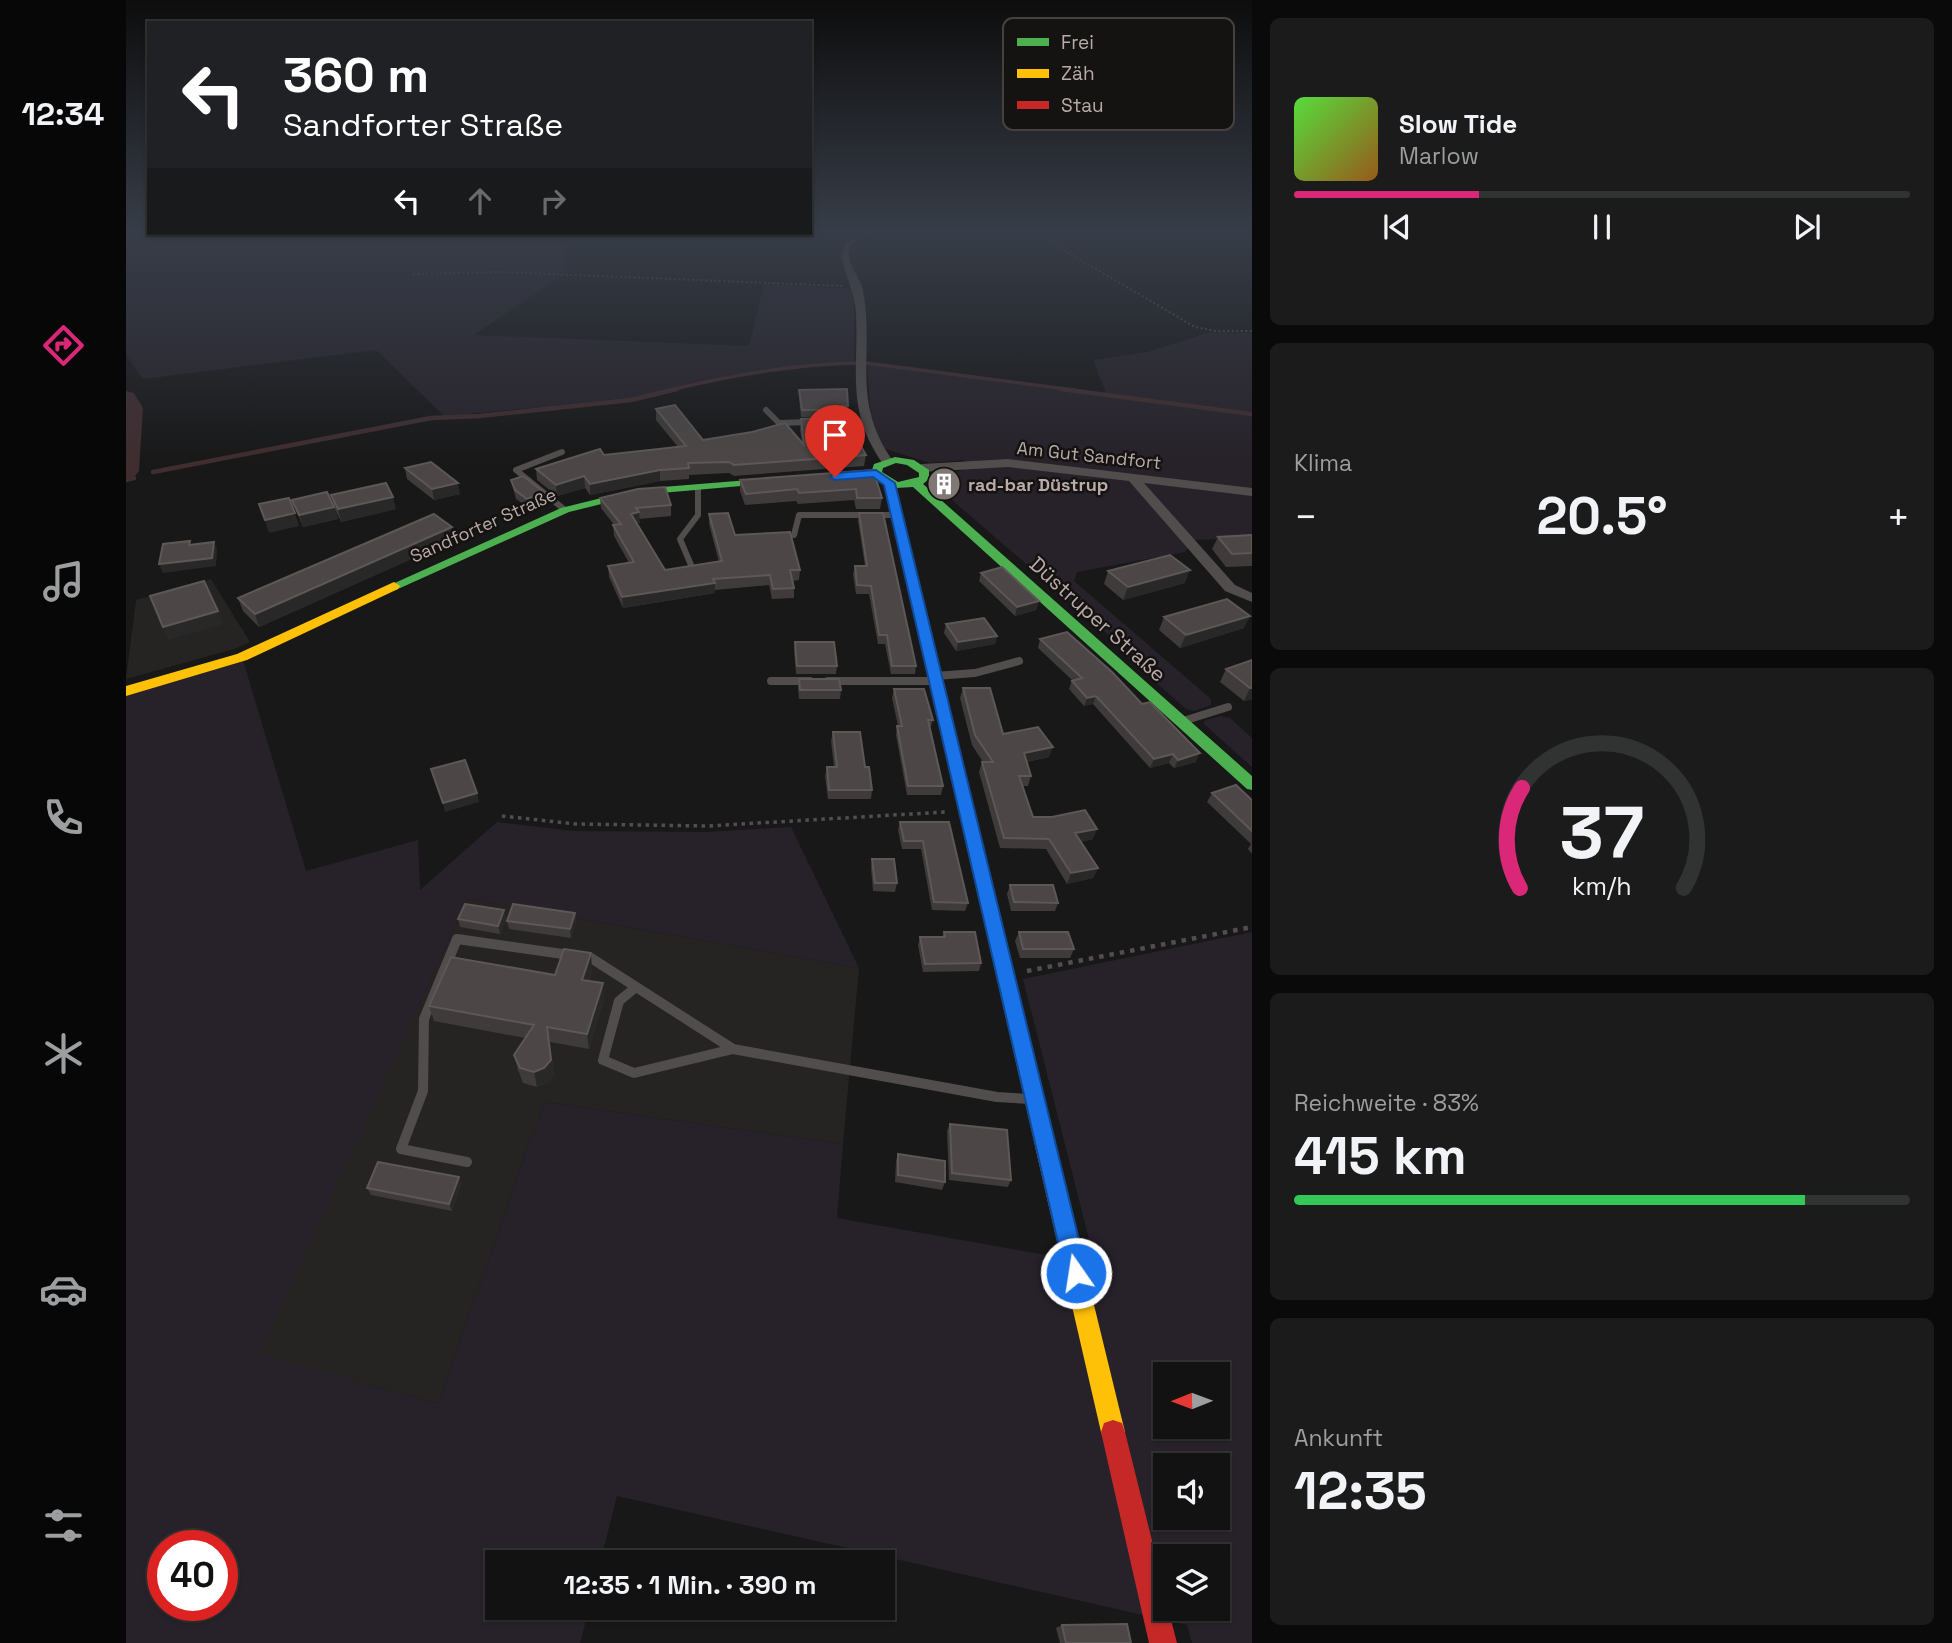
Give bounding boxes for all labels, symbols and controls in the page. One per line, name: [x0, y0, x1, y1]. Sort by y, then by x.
legend: [1003, 18, 1234, 130]
text: Frei: [1061, 30, 1094, 55]
text: 360 m: [283, 44, 429, 106]
icon: left: [168, 49, 259, 140]
text: Zäh: [1061, 61, 1095, 86]
text: Stau: [1061, 93, 1104, 118]
text: 12:34: [22, 94, 104, 134]
text: Sandforter Straße: [283, 105, 563, 145]
text: Slow Tide: [1399, 107, 1517, 141]
text: Marlow: [1399, 141, 1479, 171]
icon: left: [388, 182, 426, 220]
icon: ahead: [461, 182, 499, 220]
icon: right: [534, 182, 572, 220]
icon: previous: [1378, 208, 1416, 246]
icon: pause: [1583, 208, 1621, 246]
icon: next: [1788, 208, 1826, 246]
icon: directions: [39, 321, 88, 370]
pin: [805, 405, 865, 477]
icon: arrive: [816, 416, 854, 454]
street label: Am Gut Sandfort: [1016, 436, 1162, 474]
text: Klima: [1294, 448, 1352, 478]
building icon: rad-bar Düstrup: [925, 465, 963, 503]
place label: rad-bar Düstrup: [968, 473, 1108, 496]
street label: Sandforter Straße: [406, 482, 560, 568]
text: 20.5°: [1536, 483, 1668, 549]
text: −: [1294, 493, 1318, 541]
text: +: [1886, 493, 1910, 541]
street label: Düstruper Straße: [1024, 550, 1172, 688]
icon: music: [39, 557, 88, 606]
text: 37: [1560, 786, 1644, 879]
icon: phone: [39, 793, 88, 842]
text: km/h: [1572, 869, 1632, 901]
icon: climate: [39, 1029, 88, 1078]
text: Reichweite · 83%: [1294, 1088, 1479, 1118]
text: 415 km: [1294, 1123, 1467, 1189]
position arrow: [1039, 1236, 1113, 1310]
icon: car: [39, 1265, 88, 1314]
north arrow: [1153, 1362, 1230, 1438]
map controls: [1153, 1362, 1230, 1621]
text: Ankunft: [1294, 1423, 1383, 1453]
button: sound: [1153, 1453, 1230, 1530]
text: 12:35: [1294, 1458, 1427, 1524]
icon: filters: [39, 1501, 88, 1550]
speed limit sign: 40: [147, 1530, 238, 1621]
button: layers: [1153, 1544, 1230, 1621]
text: 12:35 · 1 Min. · 390 m: [564, 1568, 816, 1602]

